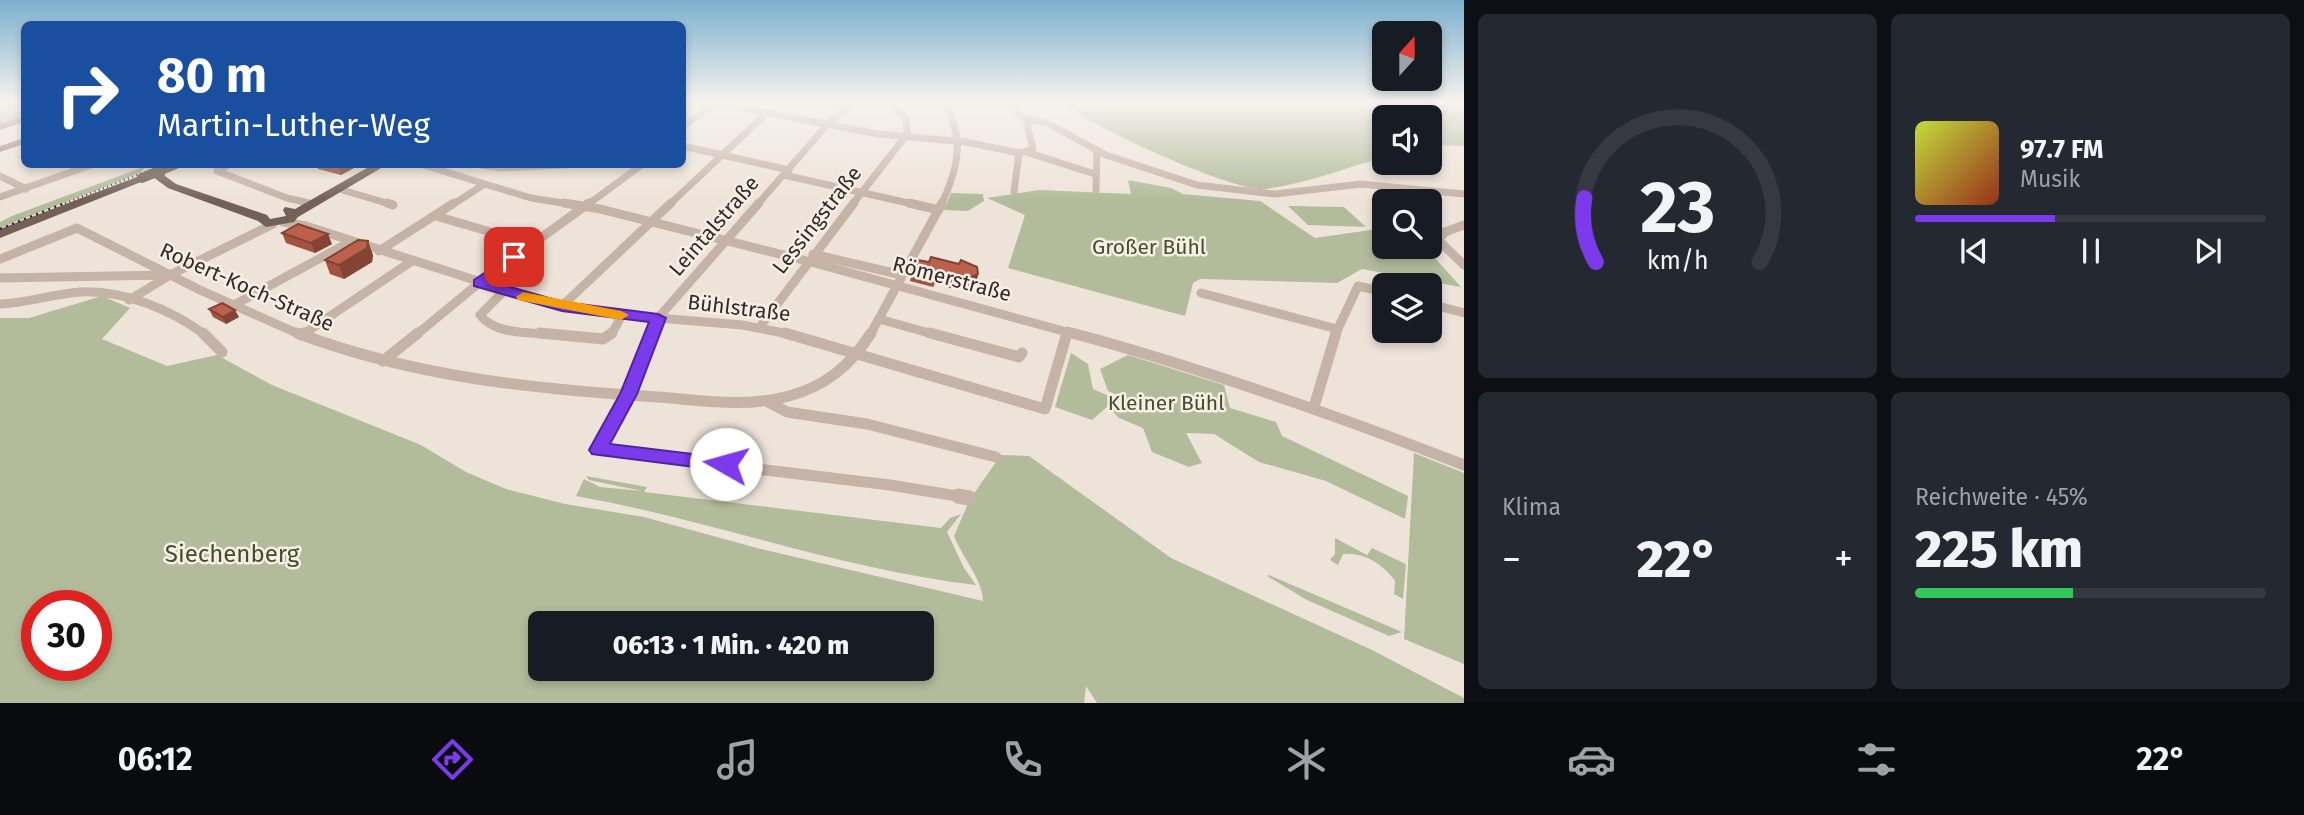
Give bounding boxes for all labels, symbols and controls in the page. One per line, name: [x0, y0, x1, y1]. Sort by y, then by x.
north arrow: [1372, 21, 1442, 91]
map controls: [1372, 21, 1442, 343]
text: 80 m: [157, 46, 267, 105]
icon: right: [42, 49, 133, 140]
button: sound: [1372, 105, 1442, 175]
text: Martin-Luther-Weg: [157, 106, 430, 144]
text: 97.7 FM: [2020, 134, 2103, 165]
street label: Lessingstraße: [767, 161, 867, 279]
text: 23: [1640, 164, 1715, 251]
text: Musik: [2020, 165, 2080, 193]
street label: Leintalstraße: [663, 170, 765, 282]
button: search: [1372, 189, 1442, 259]
pin: [484, 227, 544, 287]
icon: previous: [1955, 232, 1993, 270]
icon: pause: [2072, 232, 2110, 270]
icon: next: [2189, 232, 2227, 270]
park label: Großer Bühl: [1092, 234, 1206, 260]
street label: Robert-Koch-Straße: [156, 237, 338, 337]
icon: arrive: [495, 238, 533, 276]
text: km/h: [1647, 246, 1708, 276]
street label: Römerstraße: [890, 251, 1014, 307]
button: layers: [1372, 273, 1442, 343]
street label: Bühlstraße: [686, 289, 792, 327]
park label: Kleiner Bühl: [1108, 390, 1224, 416]
position arrow: [689, 427, 763, 501]
text: Reichweite · 45%: [1915, 483, 2088, 511]
text: Klima: [1502, 493, 1561, 521]
text: 225 km: [1915, 518, 2083, 581]
text: 22°: [1637, 528, 1718, 591]
text: −: [1502, 536, 1521, 582]
text: +: [1834, 536, 1853, 582]
park label: Siechenberg: [165, 540, 300, 568]
speed limit sign: 30: [21, 590, 112, 681]
text: 06:13 · 1 Min. · 420 m: [613, 630, 849, 661]
icon: directions: [428, 735, 477, 784]
icon: music: [713, 735, 762, 784]
icon: phone: [998, 735, 1047, 784]
icon: climate: [1282, 735, 1331, 784]
icon: car: [1567, 735, 1616, 784]
icon: filters: [1852, 735, 1901, 784]
text: 06:12: [118, 740, 193, 778]
text: 22°: [2136, 740, 2186, 778]

